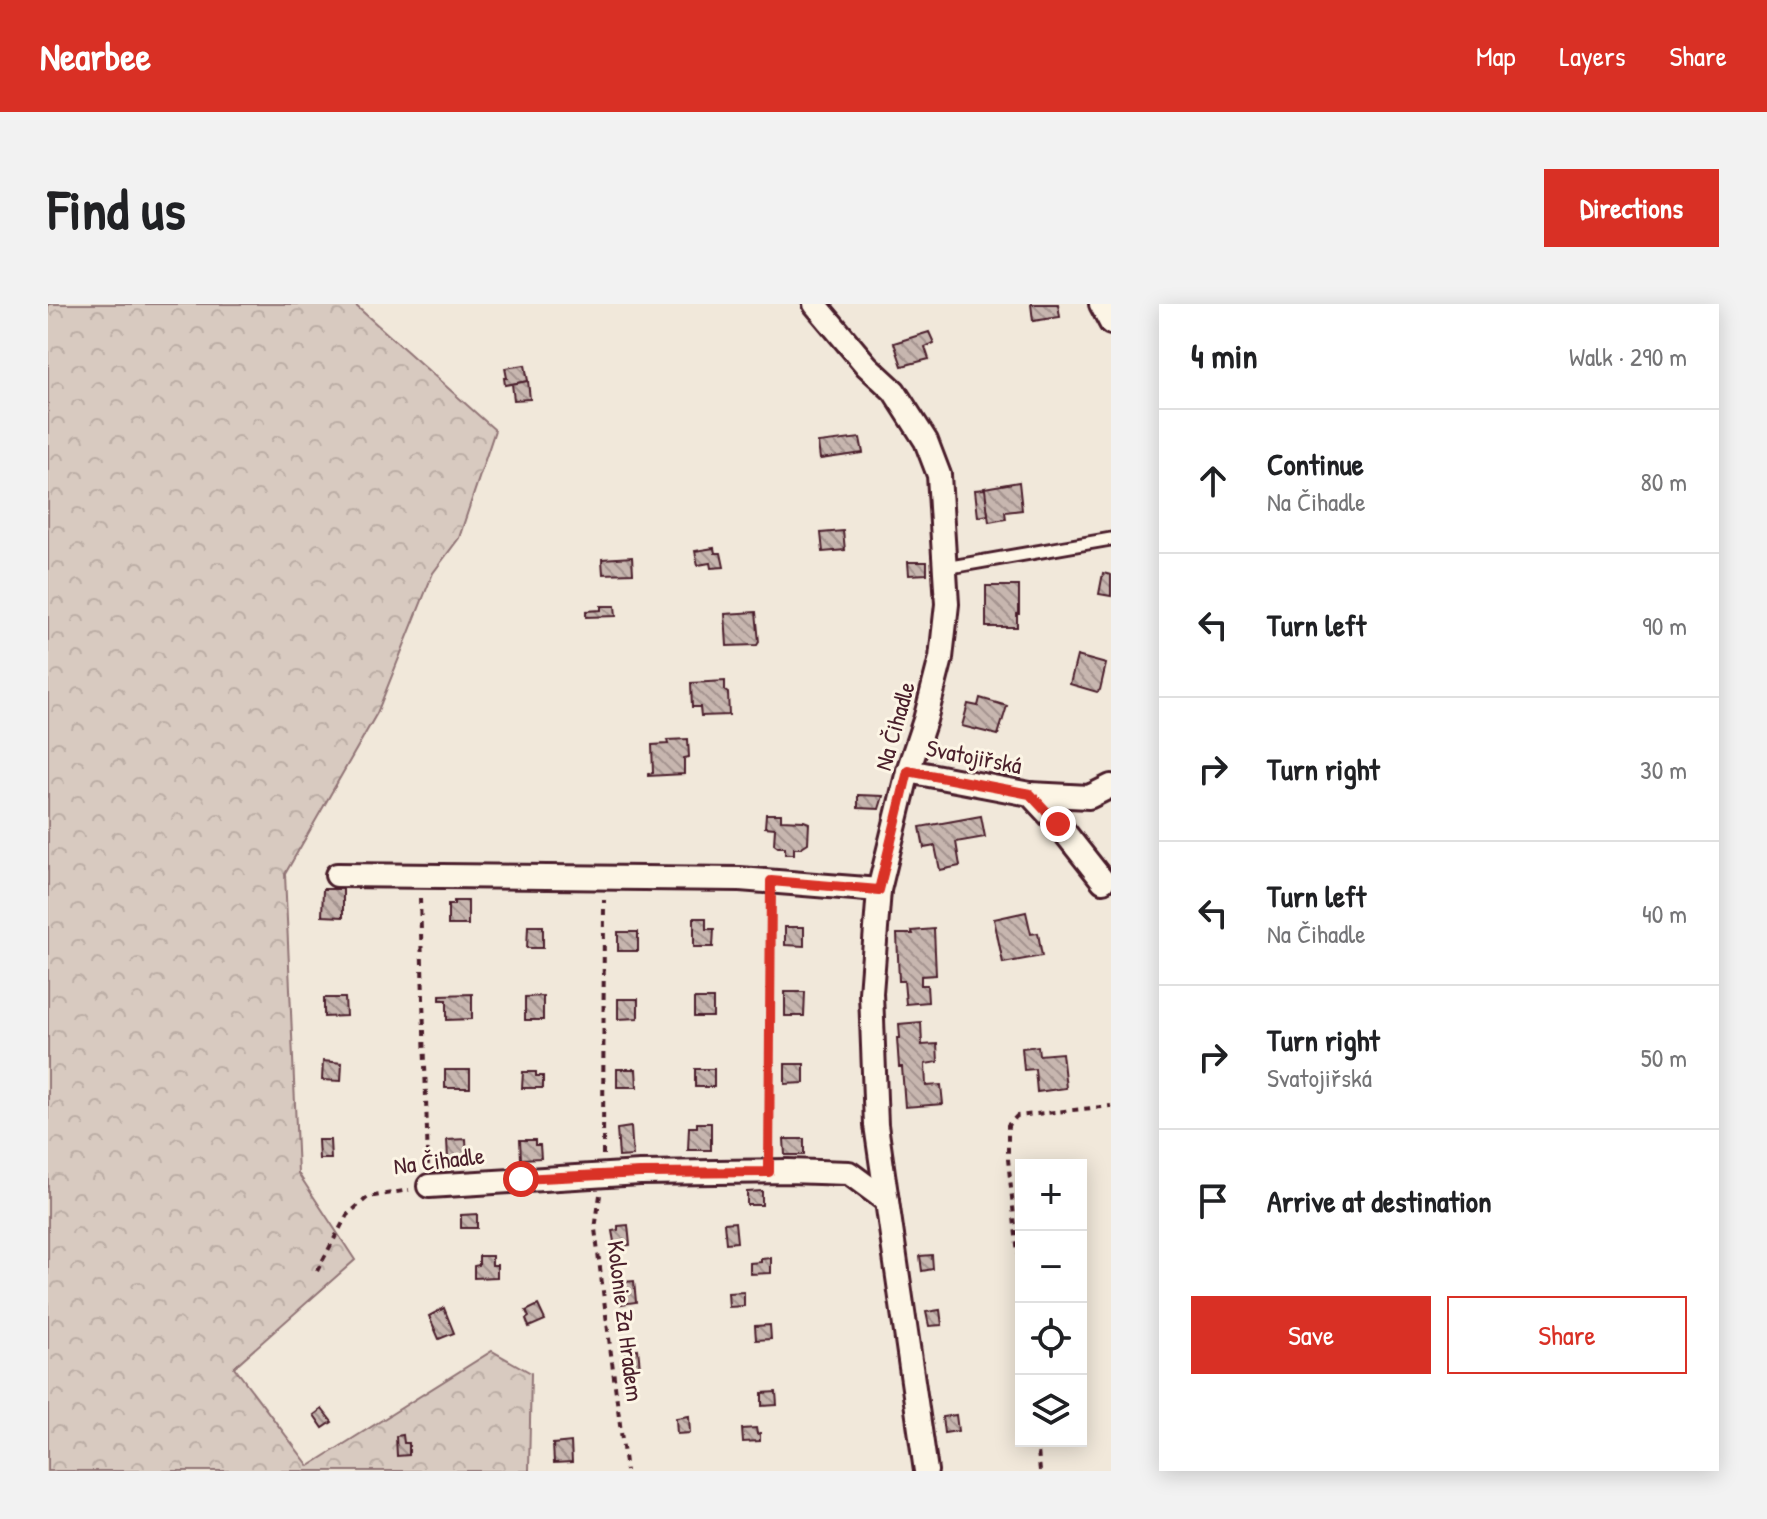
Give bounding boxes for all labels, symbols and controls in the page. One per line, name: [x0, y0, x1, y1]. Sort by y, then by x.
text: Nearbee: [40, 30, 151, 82]
text: Map: [1476, 37, 1516, 75]
text: Layers: [1560, 37, 1625, 75]
text: Share: [1669, 37, 1727, 75]
button: Directions: [1544, 169, 1719, 247]
text: Find us: [48, 171, 186, 246]
text: 4 min: [1191, 333, 1258, 379]
text: Walk · 290 m: [1569, 339, 1687, 374]
text: Continue: [1267, 444, 1364, 484]
icon: ahead: [1191, 459, 1235, 503]
text: 80 m: [1640, 464, 1687, 499]
text: Na Čihadle: [1267, 484, 1366, 519]
icon: left: [1191, 603, 1235, 647]
text: Turn left: [1267, 605, 1366, 645]
text: 90 m: [1642, 608, 1687, 643]
street label: Na Čihadle: [866, 677, 922, 774]
street label: Svatojiřská: [924, 731, 1025, 781]
icon: right: [1191, 747, 1235, 791]
text: Turn right: [1267, 749, 1380, 789]
text: 30 m: [1640, 752, 1687, 787]
route end: [1040, 806, 1076, 842]
text: Turn left: [1267, 876, 1366, 916]
icon: left: [1191, 891, 1235, 935]
text: 40 m: [1642, 896, 1687, 931]
text: Na Čihadle: [1267, 916, 1366, 951]
text: Turn right: [1267, 1020, 1380, 1060]
icon: right: [1191, 1035, 1235, 1079]
text: 50 m: [1641, 1040, 1687, 1075]
text: Svatojiřská: [1267, 1060, 1372, 1095]
street label: Na Čihadle: [392, 1139, 486, 1181]
map controls: [1015, 1159, 1087, 1447]
button: +: [1015, 1159, 1087, 1231]
route start: [503, 1161, 539, 1197]
icon: arrive: [1191, 1179, 1235, 1223]
text: Arrive at destination: [1267, 1181, 1492, 1221]
button: −: [1015, 1231, 1087, 1303]
street label: Kolonie Za Hradem: [600, 1239, 652, 1403]
button: Save: [1191, 1296, 1431, 1374]
button: Share: [1447, 1296, 1687, 1374]
button: locate: [1015, 1303, 1087, 1375]
button: layers: [1015, 1375, 1087, 1447]

